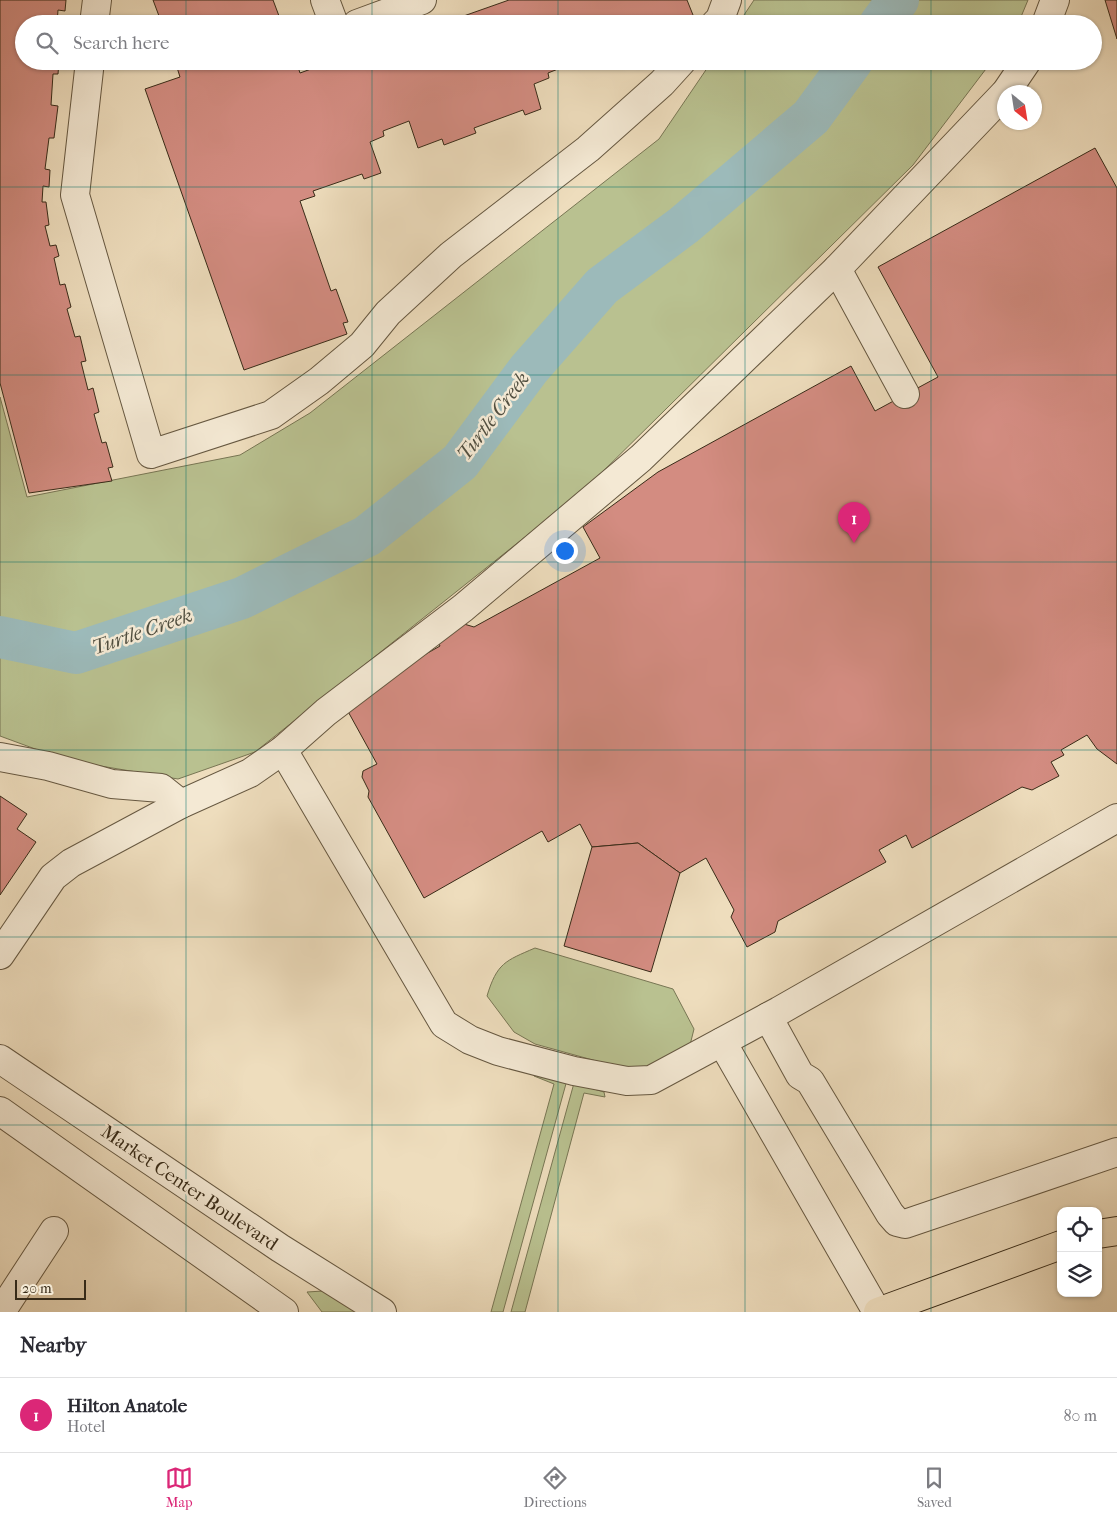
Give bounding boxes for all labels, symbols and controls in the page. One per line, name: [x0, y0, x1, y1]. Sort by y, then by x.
search box: [15, 15, 1102, 70]
icon: search: [33, 29, 61, 57]
text: Search here: [73, 32, 169, 54]
north arrow: [997, 85, 1042, 130]
water label: Turtle Creek: [453, 368, 534, 465]
pin: 1: [838, 502, 870, 543]
your location: [552, 538, 578, 564]
water label: Turtle Creek: [89, 604, 195, 659]
street label: Market Center Boulevard: [97, 1120, 283, 1256]
map controls: [1057, 1207, 1102, 1297]
button: locate: [1057, 1207, 1102, 1252]
button: layers: [1057, 1252, 1102, 1297]
scale bar: [15, 1277, 86, 1300]
text: 20 m: [22, 1280, 52, 1297]
text: Nearby: [20, 1333, 86, 1357]
text: Hilton Anatole: [67, 1395, 187, 1417]
text: 1: [33, 1406, 39, 1425]
text: 80 m: [1063, 1406, 1097, 1425]
text: Hotel: [67, 1417, 105, 1436]
tab: Map: [165, 1464, 193, 1511]
tab: Directions: [524, 1464, 587, 1511]
tab: Saved: [917, 1464, 952, 1511]

